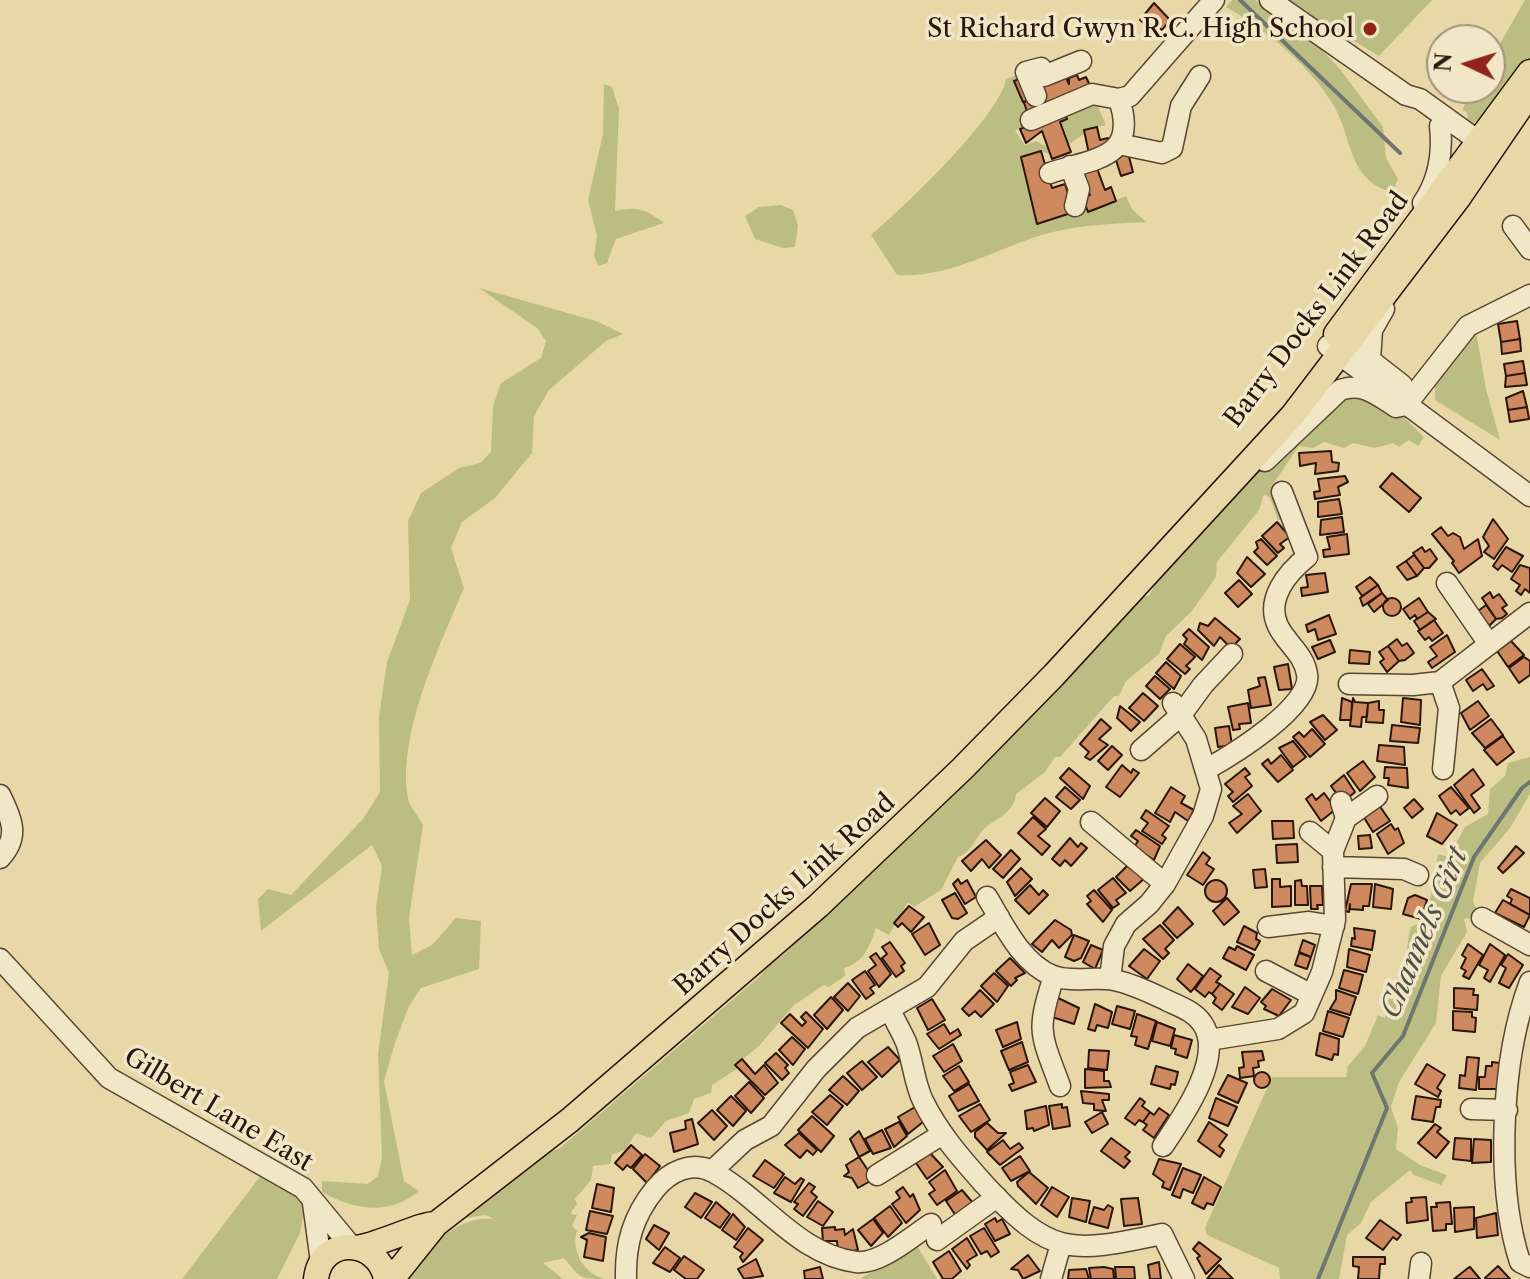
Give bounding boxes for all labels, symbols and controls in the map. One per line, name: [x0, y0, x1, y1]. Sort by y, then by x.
place label: St Richard Gwyn R.C. High School: [927, 13, 1354, 45]
marker: St Richard Gwyn R.C. High School: [1361, 20, 1379, 38]
north arrow: [1426, 24, 1506, 104]
text: N: [1429, 52, 1458, 73]
street label: Barry Docks Link Road: [1218, 186, 1416, 434]
street label: Barry Docks Link Road: [668, 788, 902, 1002]
water label: Channels Girt: [1374, 843, 1476, 1023]
street label: Gilbert Lane East: [118, 1041, 318, 1179]

